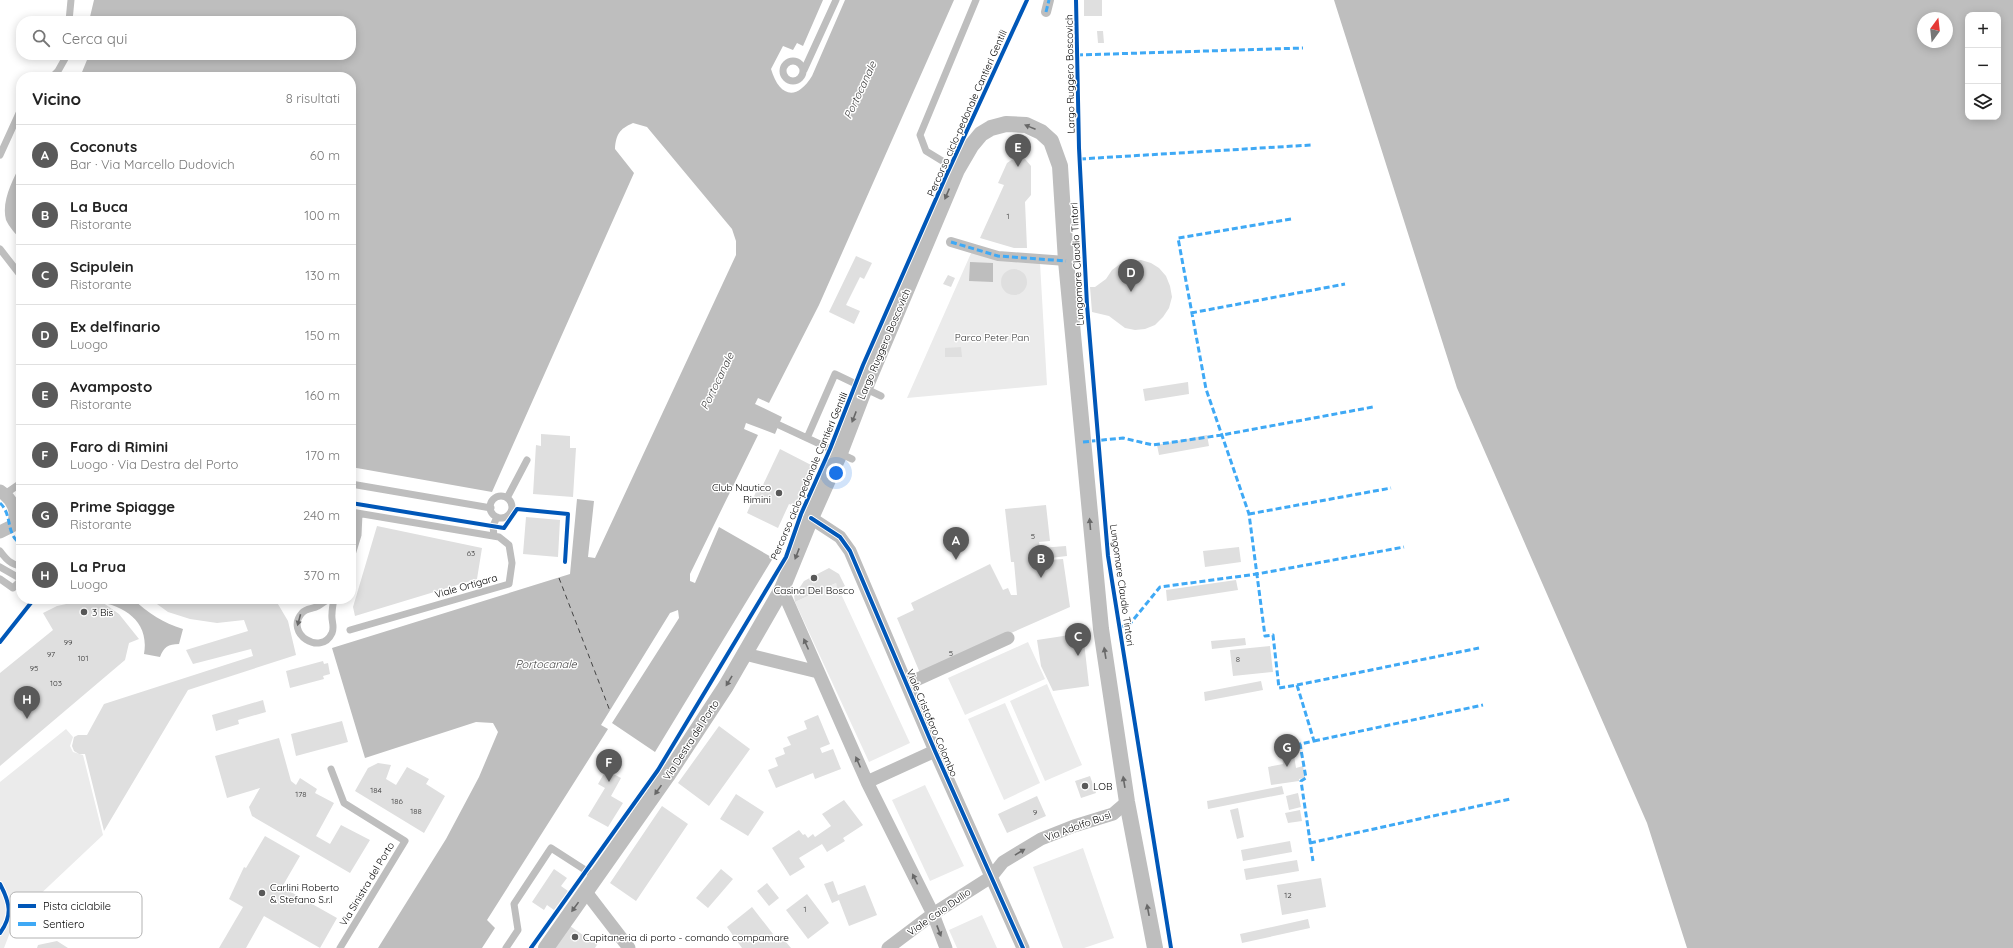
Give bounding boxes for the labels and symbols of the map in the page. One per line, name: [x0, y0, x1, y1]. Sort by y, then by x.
north arrow: [1917, 12, 1953, 48]
street label: Largo Ruggero Boscovich: [1062, 14, 1078, 134]
street label: Percorso ciclo-pedonale Cantieri Gentili: [924, 28, 1010, 198]
water label: Portocanale: [841, 58, 880, 121]
one-way arrow: [1024, 124, 1036, 130]
pin: E: [1005, 134, 1031, 167]
one-way arrow: [944, 188, 950, 200]
street label: Lungomare Claudio Tintori: [1067, 202, 1087, 326]
house number: 1: [1007, 211, 1010, 221]
pin: D: [1118, 259, 1144, 292]
street label: Largo Ruggero Boscovich: [855, 287, 913, 401]
park label: Parco Peter Pan: [955, 331, 1029, 344]
water label: Portocanale: [697, 350, 737, 412]
street label: Percorso ciclo-pedonale Cantieri Gentili: [768, 390, 850, 562]
one-way arrow: [850, 411, 856, 423]
your location: [826, 463, 846, 483]
place label: Club Nautico Rimini: [712, 481, 771, 506]
marker: Club Nautico Rimini: [774, 488, 784, 498]
one-way arrow: [1087, 518, 1094, 530]
street label: Lungomare Claudio Tintori: [1107, 523, 1137, 647]
pin: A: [943, 527, 969, 560]
house number: 5: [1031, 531, 1035, 541]
pin: B: [1028, 545, 1054, 578]
house number: 63: [467, 548, 475, 558]
one-way arrow: [793, 549, 799, 561]
street label: Viale Ortigara: [433, 571, 499, 601]
marker: Casina Del Bosco: [809, 573, 819, 583]
place label: Casina Del Bosco: [774, 584, 854, 597]
place label: 3 Bis: [92, 606, 114, 619]
marker: 3 Bis: [79, 607, 89, 617]
one-way arrow: [296, 614, 302, 627]
pin: C: [1065, 623, 1091, 656]
house number: 99: [64, 637, 73, 647]
one-way arrow: [803, 638, 809, 649]
one-way arrow: [1102, 647, 1108, 659]
house number: 5: [949, 648, 953, 658]
house number: 97: [47, 649, 55, 659]
house number: 101: [78, 653, 88, 663]
house number: 8: [1236, 654, 1240, 664]
water label: Portocanale: [515, 657, 578, 671]
house number: 95: [30, 663, 38, 673]
street label: Viale Cristoforo Colombo: [903, 667, 961, 779]
one-way arrow: [725, 676, 733, 686]
house number: 103: [50, 678, 62, 688]
pin: H: [14, 686, 40, 719]
street label: Via Destra del Porto: [660, 697, 722, 783]
pin: G: [1274, 734, 1300, 767]
pin: F: [596, 749, 622, 782]
one-way arrow: [855, 756, 861, 768]
one-way arrow: [1121, 776, 1127, 788]
place label: LOB: [1093, 780, 1113, 793]
marker: LOB: [1080, 781, 1090, 791]
one-way arrow: [654, 784, 662, 795]
house number: 184: [370, 785, 382, 795]
house number: 178: [295, 789, 307, 799]
house number: 186: [391, 796, 403, 806]
house number: 188: [410, 806, 422, 816]
house number: 9: [1033, 807, 1038, 817]
street label: Via Adolfo Busi: [1043, 808, 1113, 844]
street label: Via Sinistra del Porto: [337, 840, 397, 928]
one-way arrow: [1015, 848, 1025, 856]
one-way arrow: [912, 874, 918, 885]
place label: Carlini Roberto & Stefano S.r.l: [270, 881, 339, 906]
street label: Viale Caio Duilio: [905, 885, 973, 939]
marker: Carlini Roberto & Stefano S.r.l: [257, 888, 267, 898]
house number: 12: [1284, 890, 1292, 900]
legend: [10, 892, 142, 938]
text: Pista ciclabile: [43, 899, 111, 913]
one-way arrow: [571, 902, 579, 913]
house number: 1: [804, 904, 807, 914]
one-way arrow: [1145, 904, 1151, 916]
text: Sentiero: [43, 917, 85, 931]
one-way arrow: [937, 926, 943, 938]
place label: Capitaneria di porto - comando compamare: [583, 931, 789, 944]
marker: Capitaneria di porto - comando compamare: [570, 932, 580, 942]

